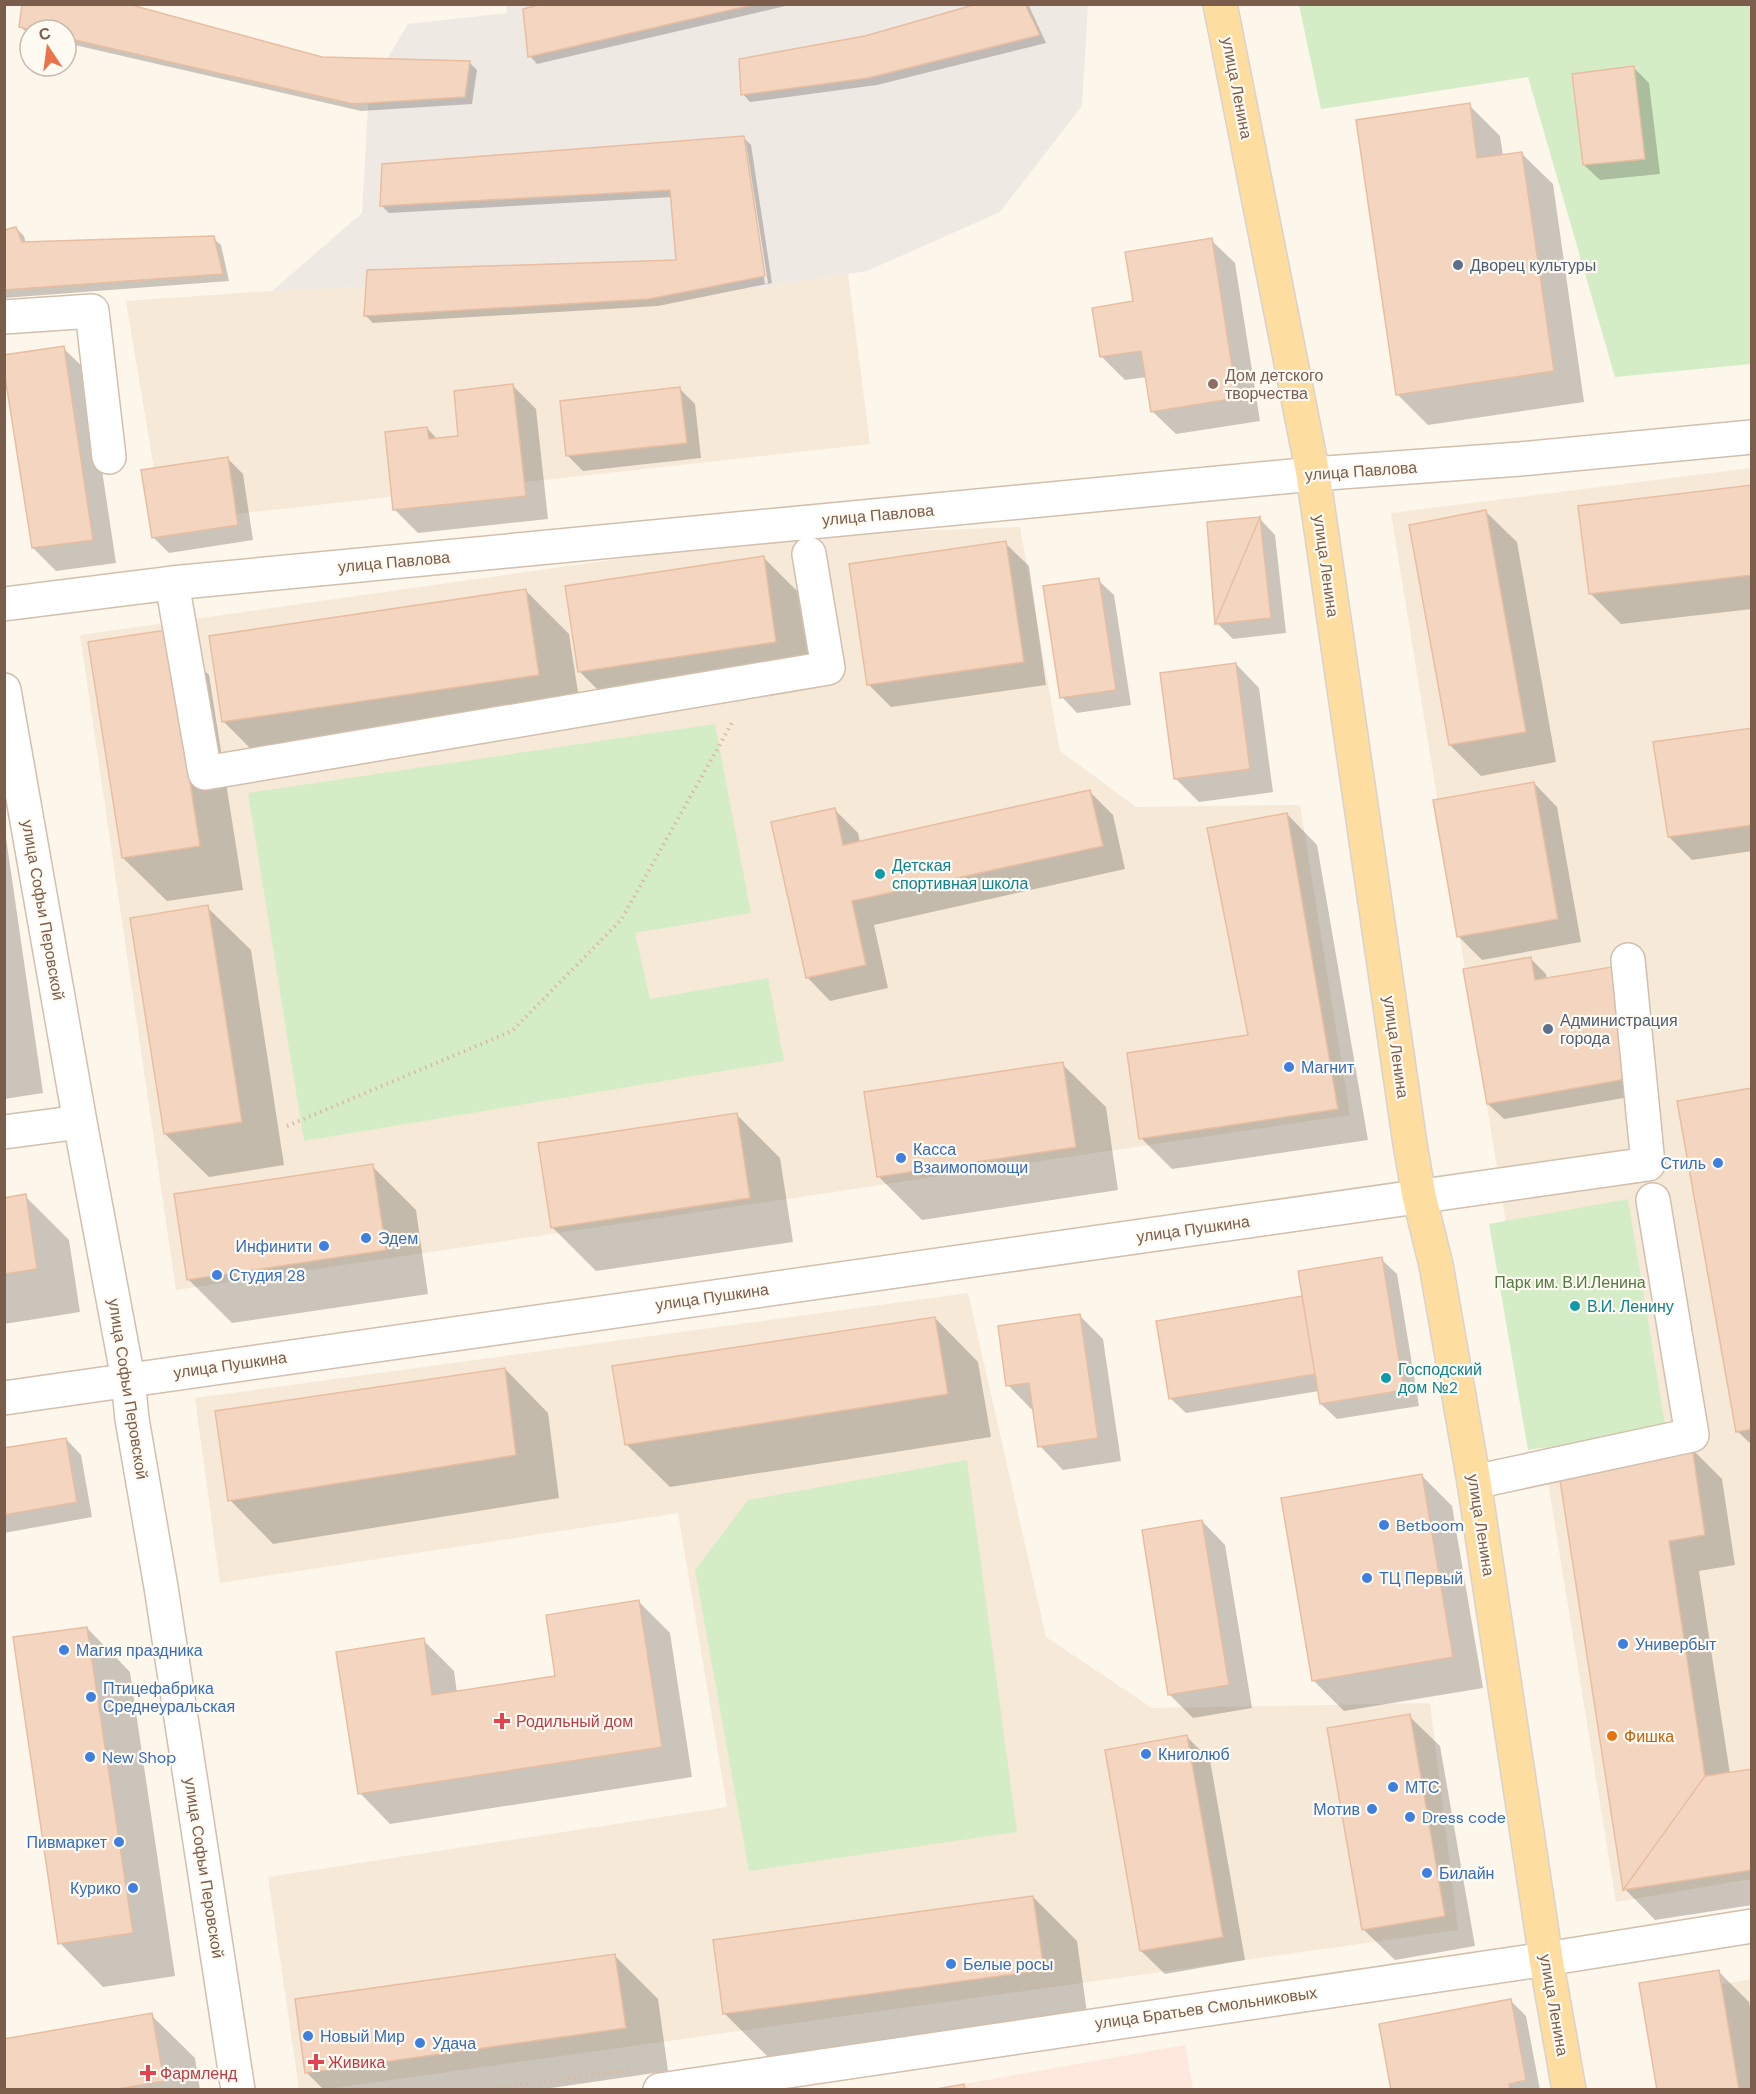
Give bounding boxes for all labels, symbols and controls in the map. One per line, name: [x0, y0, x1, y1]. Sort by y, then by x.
north arrow: [18, 18, 78, 78]
text: С: [37, 22, 53, 45]
street label: улица Ленина: [1217, 35, 1257, 141]
place label: Дворец культуры: [1470, 255, 1596, 276]
marker: Дворец культуры: [1451, 258, 1465, 272]
place label: Дом детского творчества: [1225, 365, 1324, 404]
marker: Дом детского творчества: [1206, 377, 1220, 391]
street label: улица Павлова: [1304, 457, 1418, 485]
street label: улица Павлова: [821, 500, 935, 530]
street label: улица Ленина: [1308, 513, 1344, 619]
street label: улица Павлова: [337, 547, 451, 577]
street label: улица Софьи Перовской: [17, 818, 69, 1002]
place label: Детская спортивная школа: [892, 855, 1028, 894]
marker: Детская спортивная школа: [873, 867, 887, 881]
street label: улица Ленина: [1378, 994, 1414, 1100]
place label: Администрация города: [1560, 1010, 1678, 1049]
marker: Администрация города: [1541, 1022, 1555, 1036]
place label: Магнит: [1301, 1057, 1355, 1078]
marker: Магнит: [1282, 1060, 1296, 1074]
place label: Касса Взаимопомощи: [913, 1139, 1028, 1178]
marker: Касса Взаимопомощи: [894, 1151, 908, 1165]
place label: Стиль: [1661, 1153, 1706, 1174]
marker: Стиль: [1711, 1156, 1725, 1170]
street label: улица Пушкина: [1135, 1211, 1251, 1247]
place label: Эдем: [378, 1228, 418, 1249]
marker: Эдем: [359, 1231, 373, 1245]
place label: Инфинити: [236, 1236, 312, 1257]
marker: Инфинити: [317, 1239, 331, 1253]
place label: Студия 28: [229, 1265, 305, 1286]
marker: Студия 28: [210, 1268, 224, 1282]
park label: Парк им. В.И.Ленина: [1494, 1272, 1646, 1293]
street label: улица Пушкина: [654, 1279, 770, 1315]
place label: В.И. Ленину: [1587, 1296, 1674, 1317]
street label: улица Софьи Перовской: [103, 1297, 153, 1481]
marker: В.И. Ленину: [1568, 1299, 1582, 1313]
street label: улица Пушкина: [172, 1347, 288, 1383]
place label: Господский дом №2: [1398, 1359, 1482, 1398]
marker: Господский дом №2: [1379, 1371, 1393, 1385]
street label: улица Ленина: [1463, 1472, 1499, 1578]
place label: Betboom: [1396, 1515, 1464, 1536]
marker: Betboom: [1377, 1518, 1391, 1532]
place label: ТЦ Первый: [1379, 1568, 1463, 1589]
marker: ТЦ Первый: [1360, 1571, 1374, 1585]
place label: Универбыт: [1635, 1634, 1717, 1655]
marker: Универбыт: [1616, 1637, 1630, 1651]
place label: Магия праздника: [76, 1640, 203, 1661]
marker: Магия праздника: [57, 1643, 71, 1657]
place label: Птицефабрика Среднеуральская: [103, 1678, 235, 1717]
marker: Птицефабрика Среднеуральская: [84, 1690, 98, 1704]
place label: Родильный дом: [516, 1711, 633, 1732]
marker: Родильный дом: [493, 1712, 511, 1730]
place label: Фишка: [1624, 1726, 1674, 1747]
marker: Фишка: [1605, 1729, 1619, 1743]
place label: Книголюб: [1158, 1744, 1230, 1765]
place label: New Shop: [102, 1747, 176, 1768]
marker: Книголюб: [1139, 1747, 1153, 1761]
marker: New Shop: [83, 1750, 97, 1764]
street label: улица Софьи Перовской: [179, 1776, 229, 1960]
place label: МТС: [1405, 1777, 1440, 1798]
marker: МТС: [1386, 1780, 1400, 1794]
place label: Мотив: [1313, 1799, 1360, 1820]
marker: Мотив: [1365, 1802, 1379, 1816]
place label: Dress code: [1422, 1807, 1506, 1828]
marker: Dress code: [1403, 1810, 1417, 1824]
place label: Пивмаркет: [27, 1832, 108, 1853]
marker: Пивмаркет: [112, 1835, 126, 1849]
place label: Билайн: [1439, 1863, 1494, 1884]
marker: Билайн: [1420, 1866, 1434, 1880]
place label: Курико: [70, 1878, 121, 1899]
marker: Курико: [126, 1881, 140, 1895]
street label: улица Ленина: [1535, 1952, 1573, 2058]
place label: Белые росы: [963, 1954, 1053, 1975]
marker: Белые росы: [944, 1957, 958, 1971]
street label: улица Братьев Смольниковых: [1094, 1982, 1318, 2034]
place label: Новый Мир: [320, 2026, 405, 2047]
marker: Новый Мир: [301, 2029, 315, 2043]
place label: Удача: [432, 2033, 476, 2054]
marker: Удача: [413, 2036, 427, 2050]
place label: Живика: [328, 2052, 386, 2073]
marker: Живика: [309, 2055, 323, 2069]
place label: Фармленд: [160, 2063, 238, 2084]
marker: Фармленд: [141, 2066, 155, 2080]

